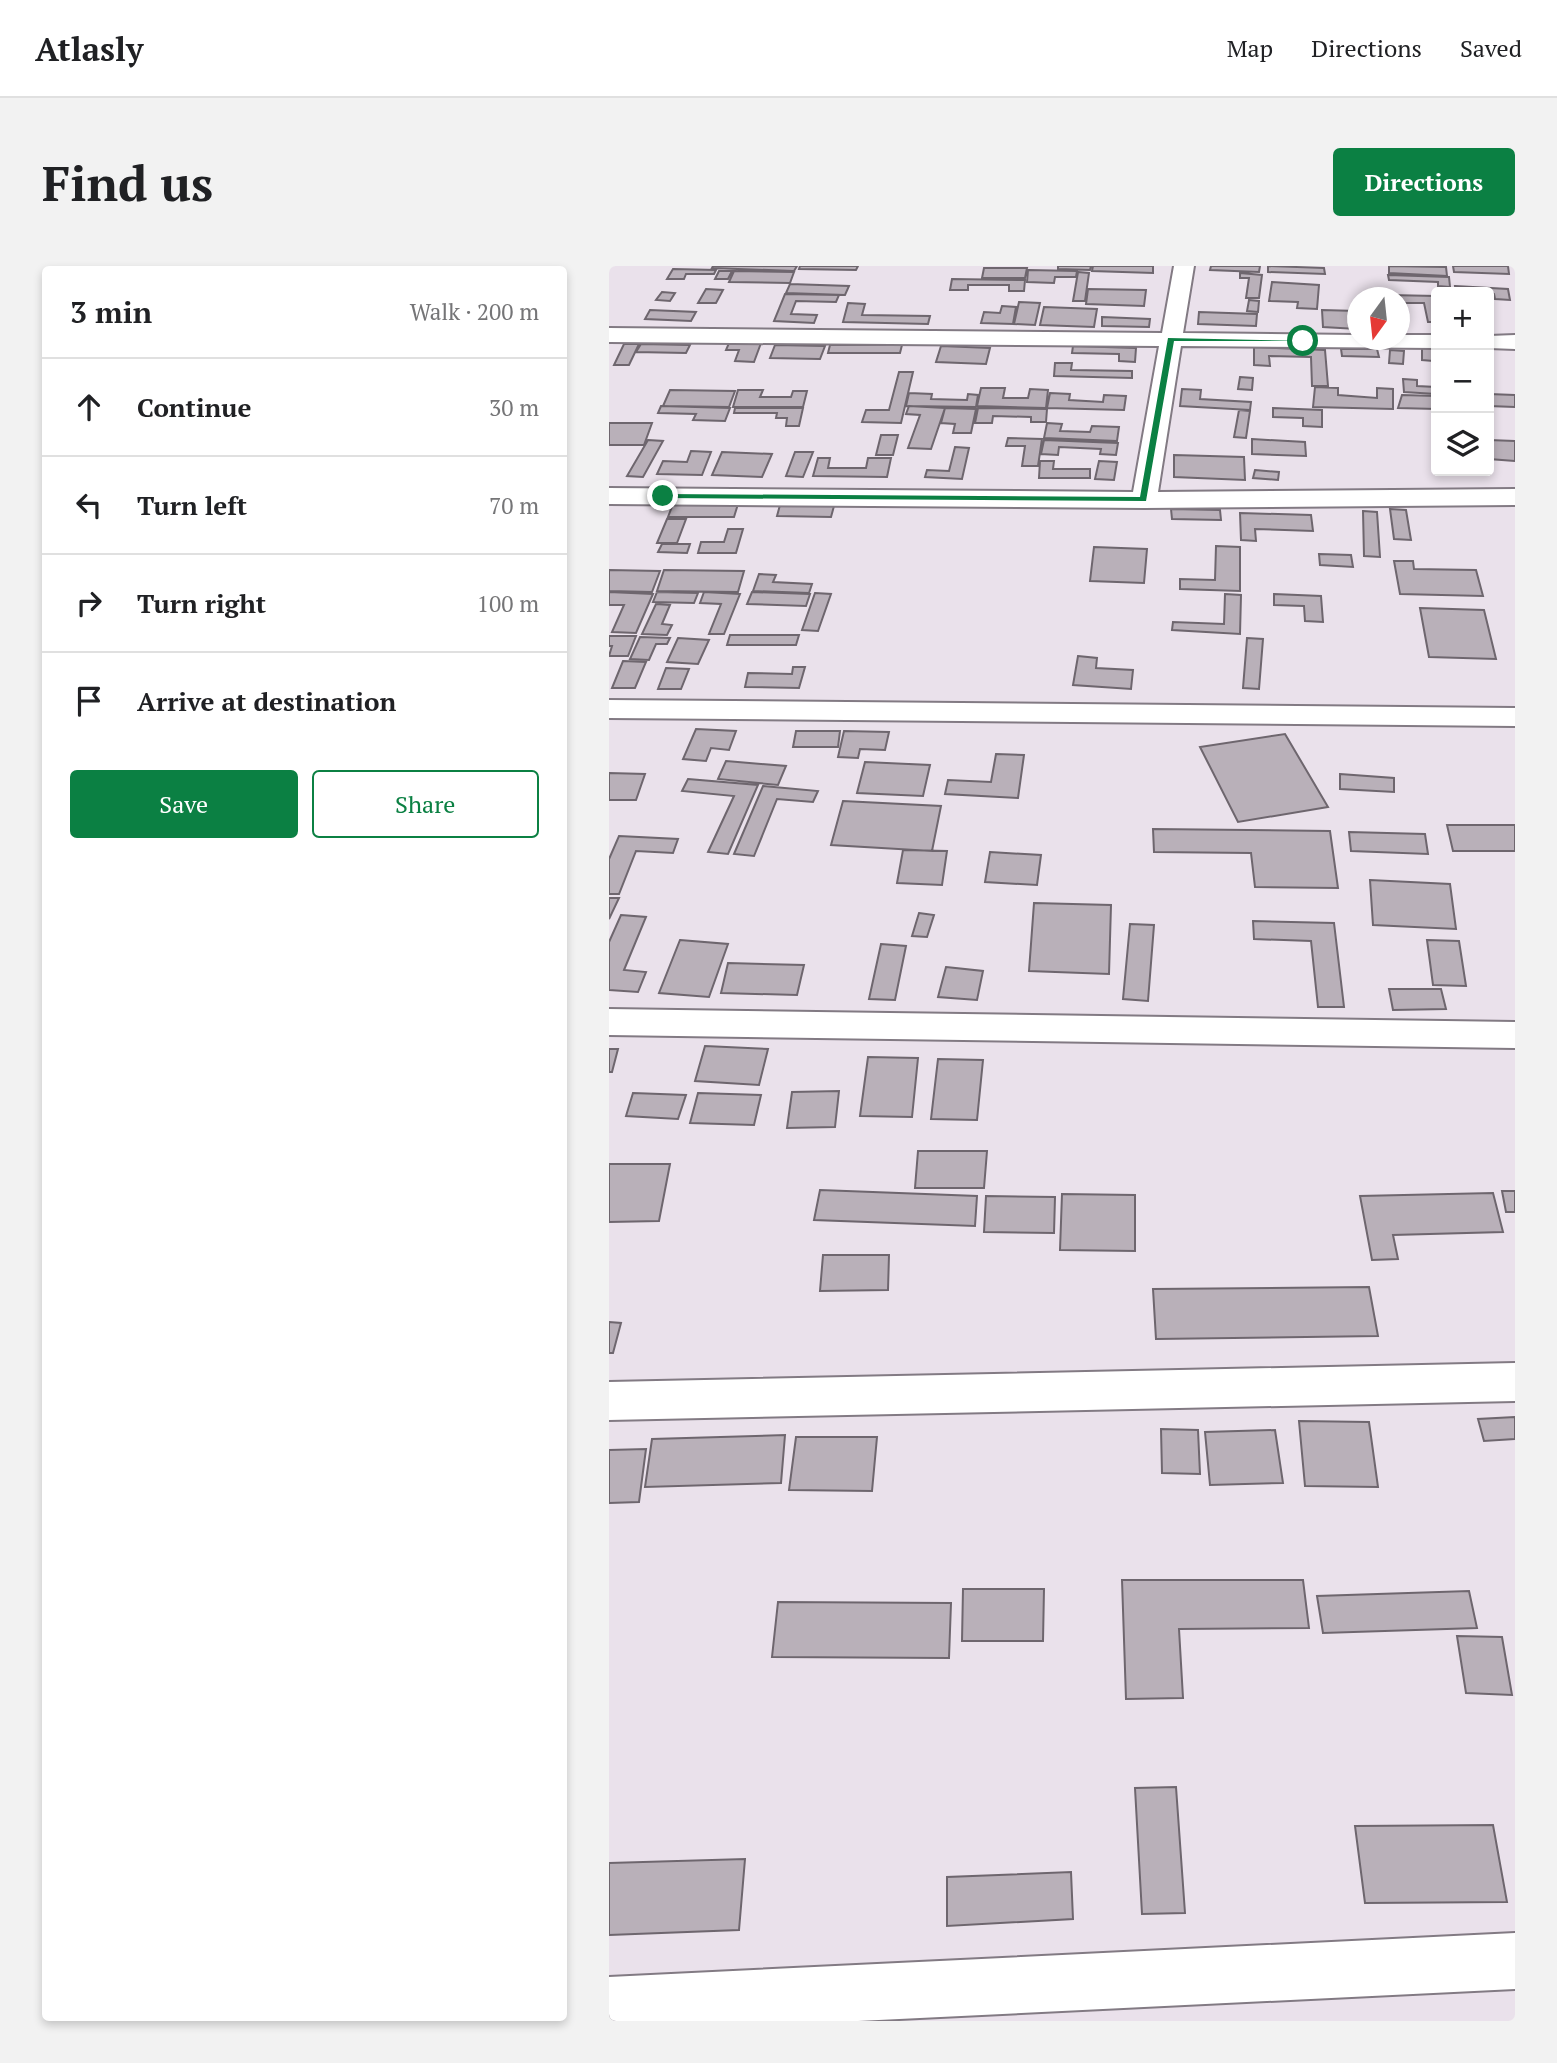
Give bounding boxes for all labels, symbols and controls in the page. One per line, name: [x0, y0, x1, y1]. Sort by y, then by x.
text: Atlasly: [35, 27, 143, 70]
text: Map: [1227, 32, 1273, 64]
text: Directions: [1311, 32, 1422, 64]
text: Saved: [1460, 32, 1522, 64]
button: Directions: [1333, 148, 1515, 216]
text: Find us: [42, 150, 213, 215]
north arrow: [1347, 287, 1410, 350]
map controls: [1431, 287, 1494, 476]
button: +: [1431, 287, 1494, 350]
text: 3 min: [70, 292, 152, 332]
text: Walk · 200 m: [410, 296, 539, 327]
route start: [1287, 325, 1318, 356]
button: −: [1431, 350, 1494, 413]
icon: ahead: [70, 388, 108, 426]
text: Continue: [137, 390, 251, 424]
text: 30 m: [489, 392, 539, 423]
button: layers: [1431, 413, 1494, 476]
route end: [647, 480, 678, 511]
icon: left: [70, 486, 108, 524]
text: Turn left: [137, 488, 247, 522]
text: 70 m: [489, 490, 539, 521]
icon: right: [70, 584, 108, 622]
text: Turn right: [137, 586, 266, 620]
text: 100 m: [477, 588, 539, 619]
icon: arrive: [70, 682, 108, 720]
text: Arrive at destination: [137, 684, 396, 718]
button: Save: [70, 770, 298, 838]
button: Share: [312, 770, 539, 838]

